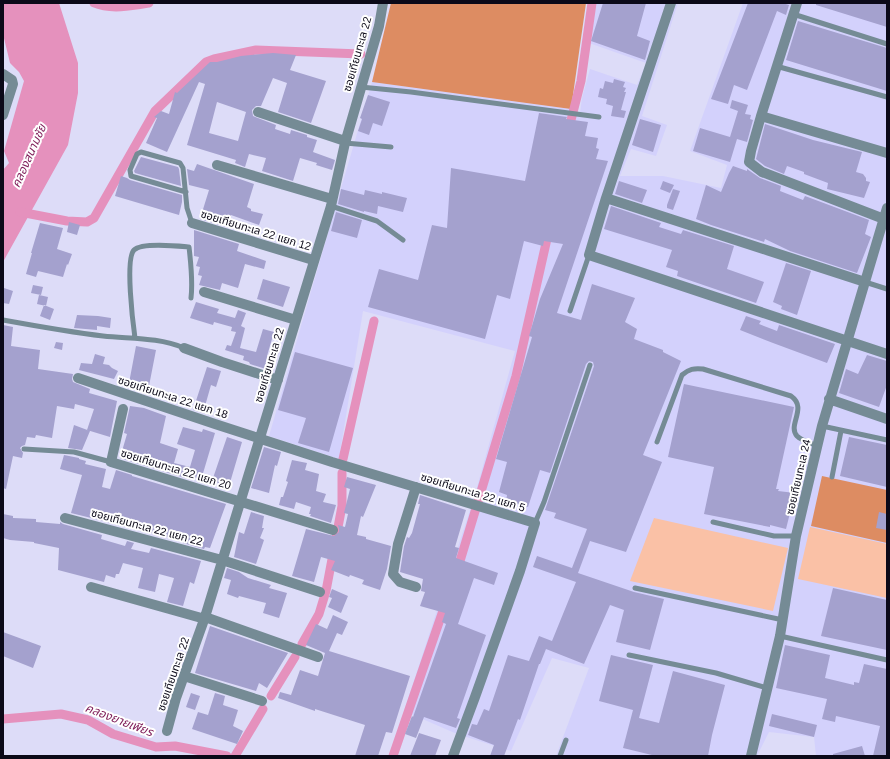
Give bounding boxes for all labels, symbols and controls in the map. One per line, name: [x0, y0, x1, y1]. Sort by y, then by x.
street label: ซอยเทียนทะเล 22: [341, 15, 373, 93]
water label: คลองสนามชัย: [9, 121, 50, 190]
street label: ซอยเทียนทะเล 22 แยก 12: [199, 207, 313, 253]
street label: ซอยเทียนทะเล 22: [252, 326, 286, 404]
street label: ซอยเทียนทะเล 22 แยก 18: [117, 374, 229, 420]
street label: ซอยเทียนทะเล 24: [783, 438, 813, 516]
street label: ซอยเทียนทะเล 22 แยก 20: [119, 446, 233, 492]
street label: ซอยเทียนทะเล 22 แยก 5: [419, 470, 527, 514]
street label: ซอยเทียนทะเล 22 แยก 22: [90, 506, 204, 548]
street label: ซอยเทียนทะเล 22: [155, 635, 191, 713]
water label: คลองยายเพียร: [83, 701, 156, 740]

